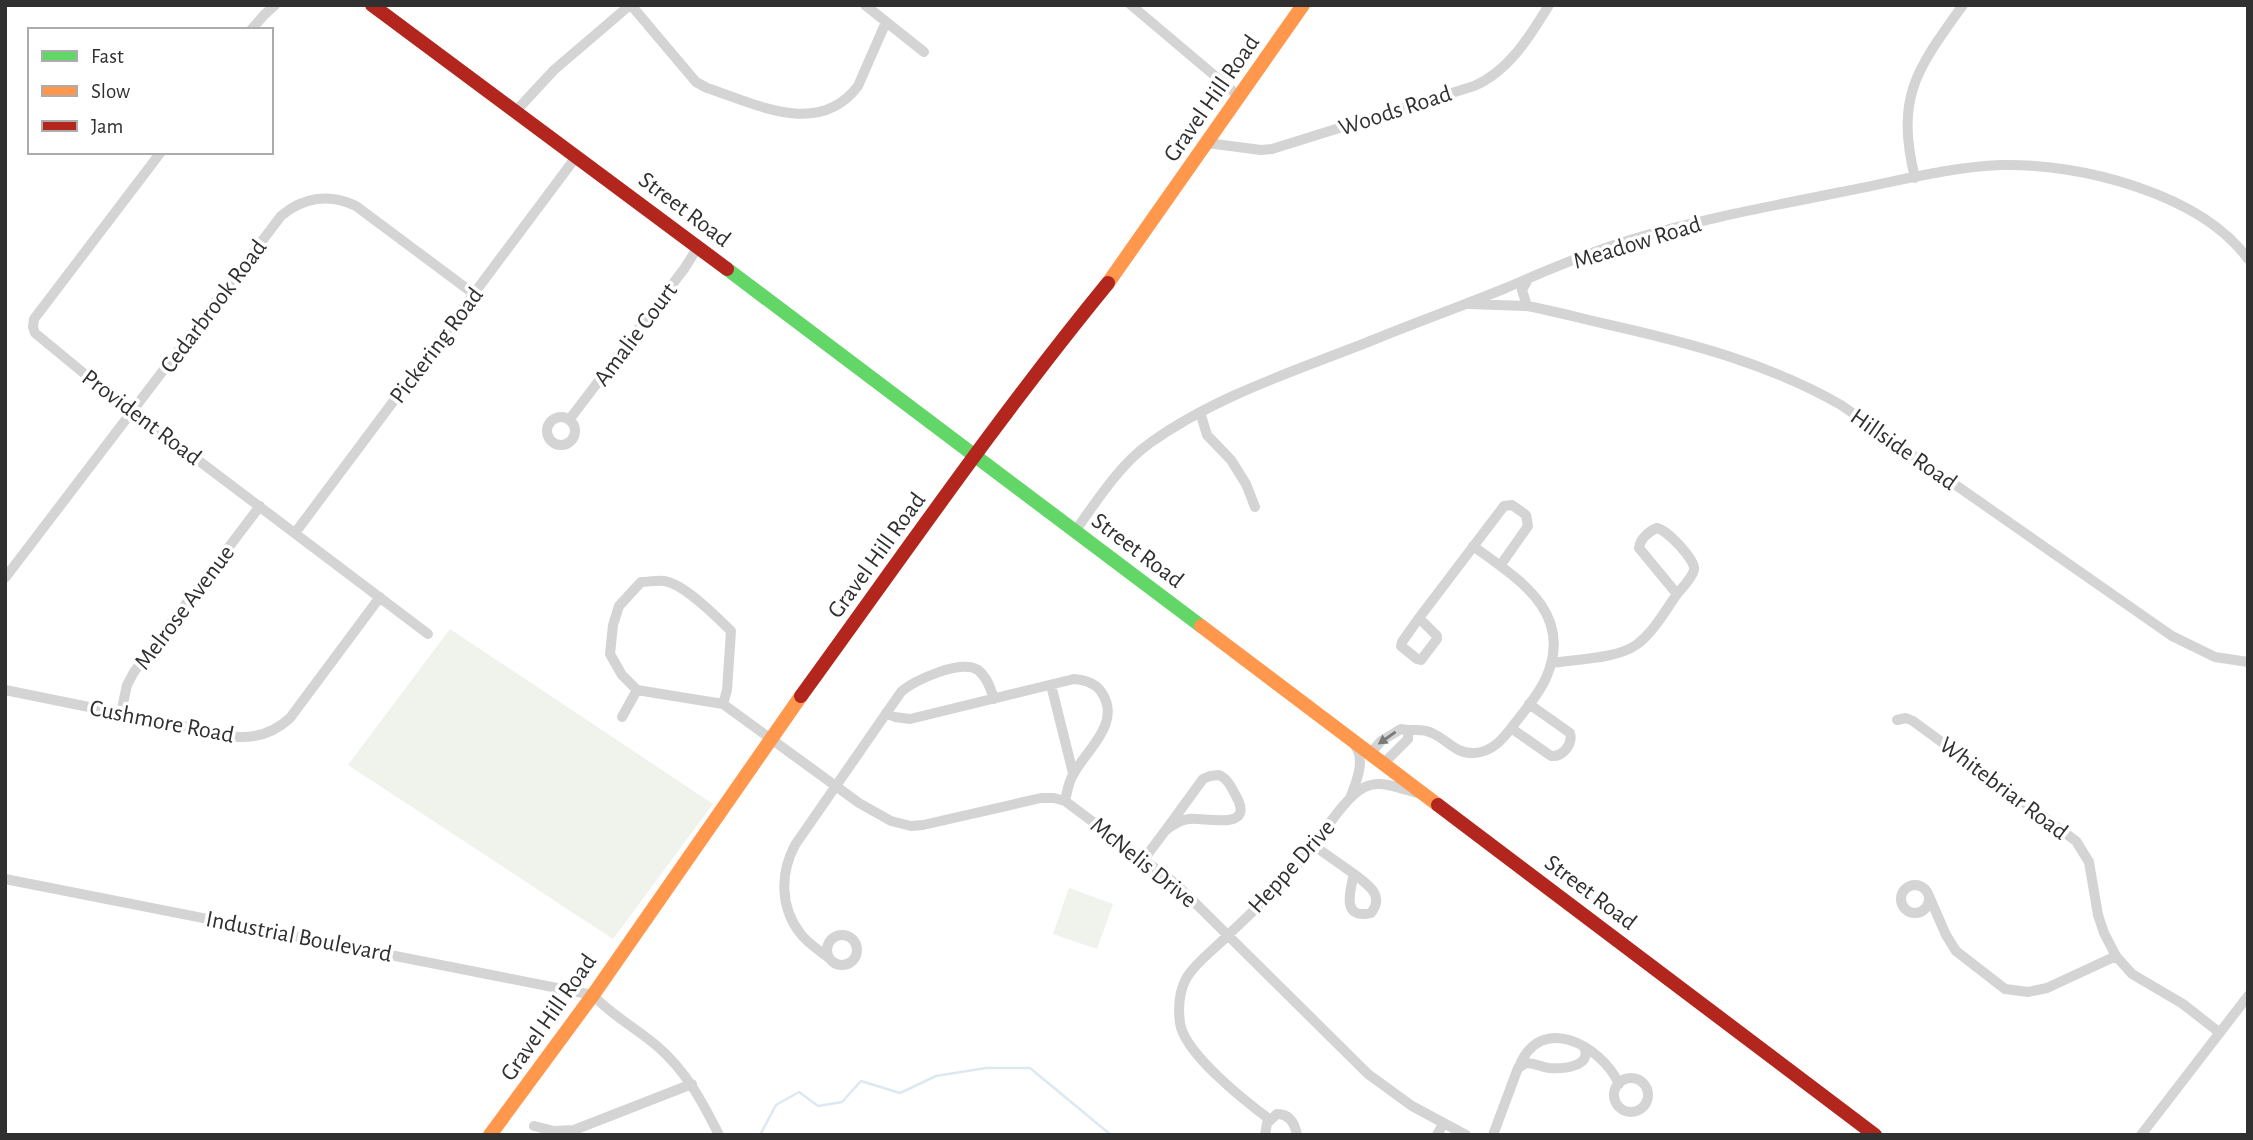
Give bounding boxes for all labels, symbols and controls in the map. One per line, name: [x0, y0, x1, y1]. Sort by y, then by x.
legend: [28, 28, 273, 154]
street label: Gravel Hill Road: [1159, 31, 1264, 166]
text: Fast: [91, 46, 124, 67]
text: Slow: [91, 81, 130, 102]
street label: Woods Road: [1336, 81, 1455, 140]
text: Jam: [91, 116, 123, 137]
street label: Street Road: [634, 168, 735, 252]
street label: Meadow Road: [1571, 212, 1704, 274]
street label: Cedarbrook Road: [156, 235, 272, 378]
street label: Amalie Court: [590, 278, 682, 390]
street label: Pickering Road: [386, 283, 488, 408]
street label: Provident Road: [77, 365, 206, 470]
street label: Hillside Road: [1846, 404, 1961, 495]
street label: Gravel Hill Road: [823, 488, 930, 623]
street label: Street Road: [1087, 509, 1188, 593]
street label: Melrose Avenue: [130, 541, 239, 674]
street label: Cushmore Road: [87, 696, 236, 748]
one-way arrow: [1378, 731, 1396, 745]
street label: Whitebriar Road: [1935, 733, 2072, 845]
street label: McNelis Drive: [1086, 813, 1201, 913]
street label: Heppe Drive: [1244, 815, 1340, 918]
street label: Street Road: [1540, 851, 1641, 935]
street label: Industrial Boulevard: [204, 907, 394, 967]
street label: Gravel Hill Road: [496, 950, 601, 1085]

